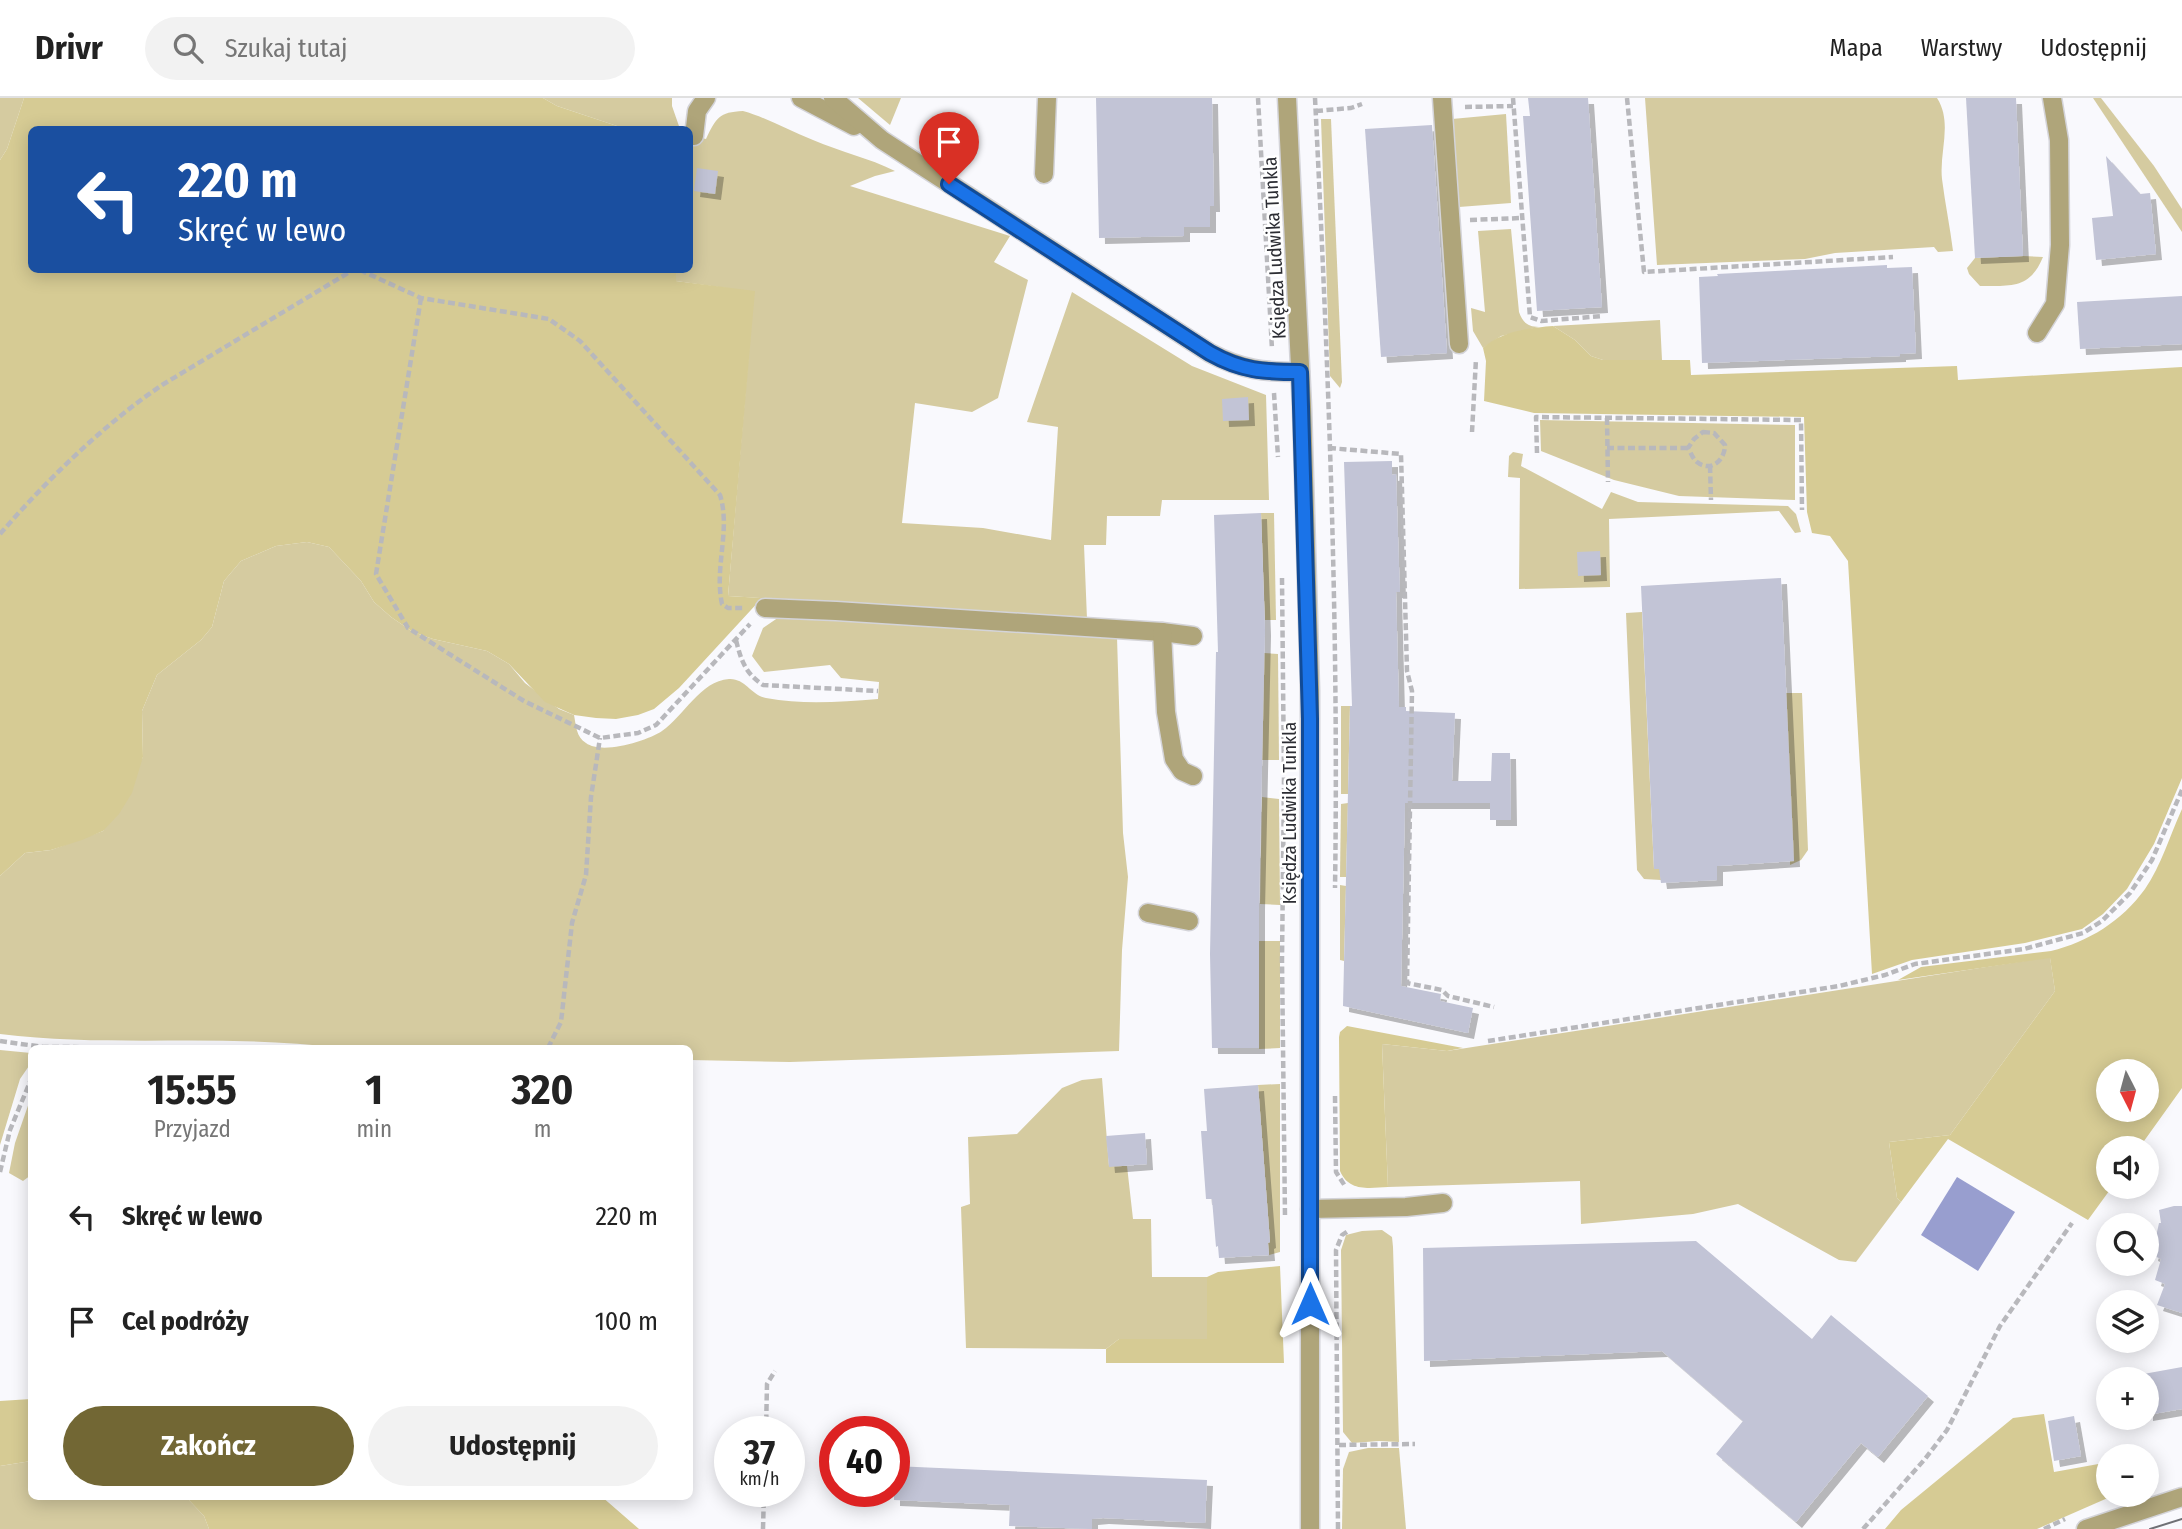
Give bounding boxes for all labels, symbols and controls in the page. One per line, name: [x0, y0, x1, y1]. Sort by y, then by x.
search box: [145, 17, 635, 80]
text: Drivr: [35, 28, 103, 68]
icon: search: [169, 29, 207, 67]
text: Szukaj tutaj: [225, 33, 347, 64]
text: Mapa: [1830, 34, 1883, 62]
text: Warstwy: [1921, 34, 2002, 62]
text: Udostępnij: [2040, 34, 2147, 62]
pin: [919, 112, 979, 184]
icon: arrive: [930, 123, 968, 161]
text: 220 m: [178, 151, 298, 210]
icon: left: [63, 154, 154, 245]
street label: Księdza Ludwika Tunkla: [1258, 156, 1291, 340]
text: Skręć w lewo: [178, 211, 346, 249]
street label: Księdza Ludwika Tunkla: [1278, 722, 1301, 904]
north arrow: [2096, 1059, 2160, 1122]
map controls: [2096, 1059, 2159, 1507]
text: 15:55: [148, 1065, 237, 1115]
text: 1: [365, 1065, 383, 1115]
text: 320: [512, 1065, 573, 1115]
text: Przyjazd: [154, 1115, 231, 1143]
text: min: [356, 1115, 392, 1143]
text: m: [534, 1115, 551, 1143]
button: sound: [2096, 1136, 2159, 1199]
icon: left: [63, 1198, 101, 1236]
text: Skręć w lewo: [122, 1201, 263, 1232]
text: 220 m: [595, 1201, 658, 1232]
button: search: [2096, 1213, 2159, 1276]
position arrow: [1273, 1267, 1347, 1341]
button: layers: [2096, 1290, 2159, 1353]
icon: arrive: [63, 1303, 101, 1341]
text: Cel podróży: [122, 1306, 249, 1337]
text: 100 m: [595, 1306, 658, 1337]
button: +: [2096, 1367, 2159, 1430]
button: Zakończ: [63, 1406, 354, 1486]
button: Udostępnij: [368, 1406, 658, 1486]
speed limit sign: 40: [819, 1416, 910, 1507]
text: 37: [744, 1431, 775, 1473]
button: −: [2096, 1444, 2159, 1507]
text: km/h: [739, 1468, 780, 1490]

